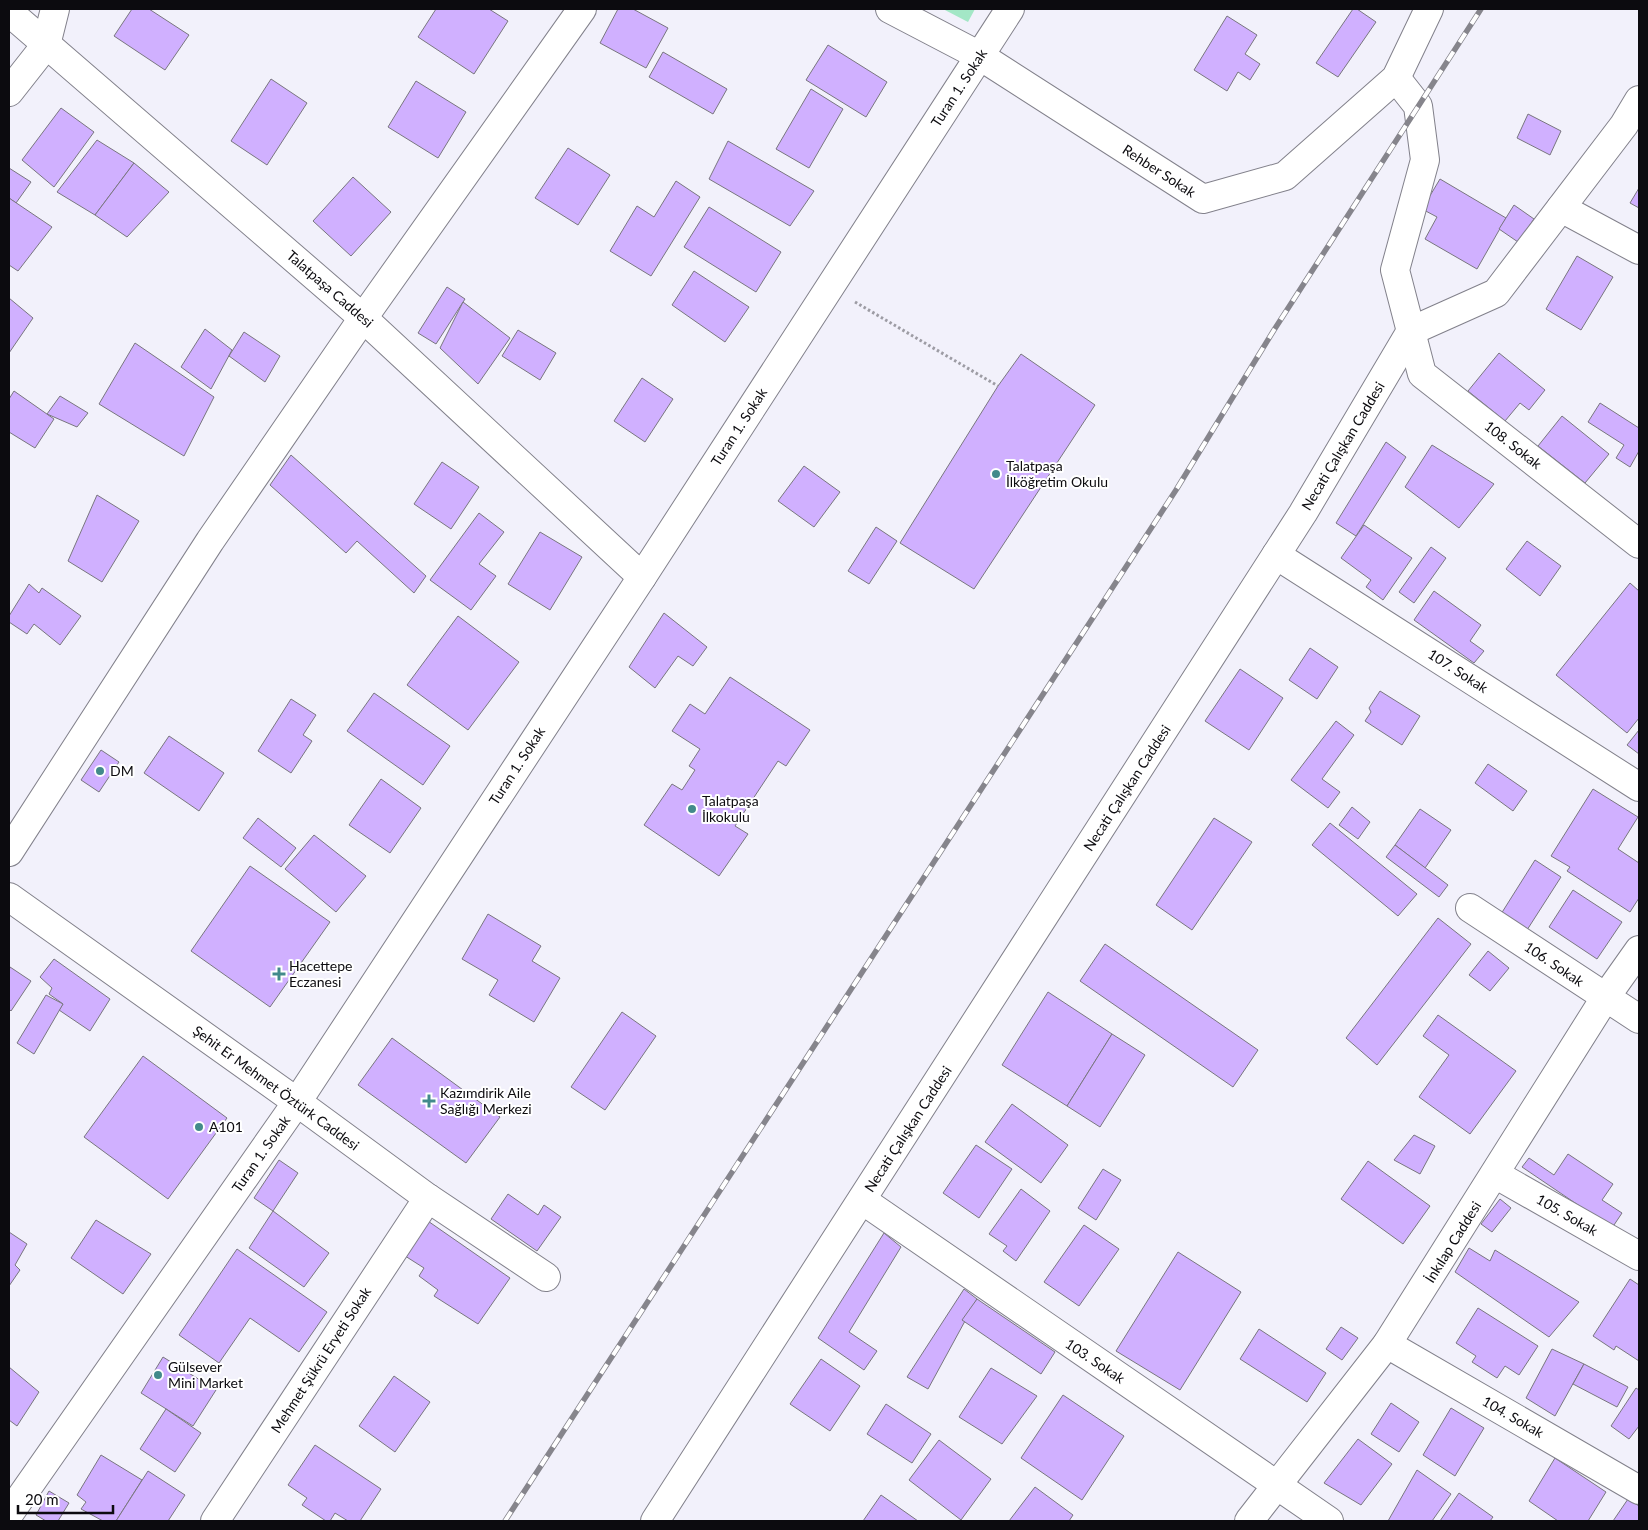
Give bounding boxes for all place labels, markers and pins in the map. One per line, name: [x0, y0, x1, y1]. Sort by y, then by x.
place label: Talatpaşa İlköğretim Okulu: [1006, 457, 1108, 490]
marker: Talatpaşa İlköğretim Okulu: [990, 468, 1002, 480]
place label: DM: [110, 762, 134, 779]
marker: DM: [94, 765, 106, 777]
place label: Talatpaşa İlkokulu: [702, 792, 759, 825]
marker: Talatpaşa İlkokulu: [686, 803, 698, 815]
place label: Hacettepe Eczanesi: [289, 957, 353, 990]
marker: Hacettepe Eczanesi: [273, 968, 285, 980]
place label: Kazımdirik Aile Sağlığı Merkezi: [440, 1084, 532, 1117]
marker: Kazımdirik Aile Sağlığı Merkezi: [422, 1094, 436, 1108]
place label: A101: [209, 1118, 243, 1135]
marker: A101: [193, 1121, 205, 1133]
place label: Gülsever Mini Market: [168, 1358, 243, 1391]
marker: Gülsever Mini Market: [152, 1369, 164, 1381]

